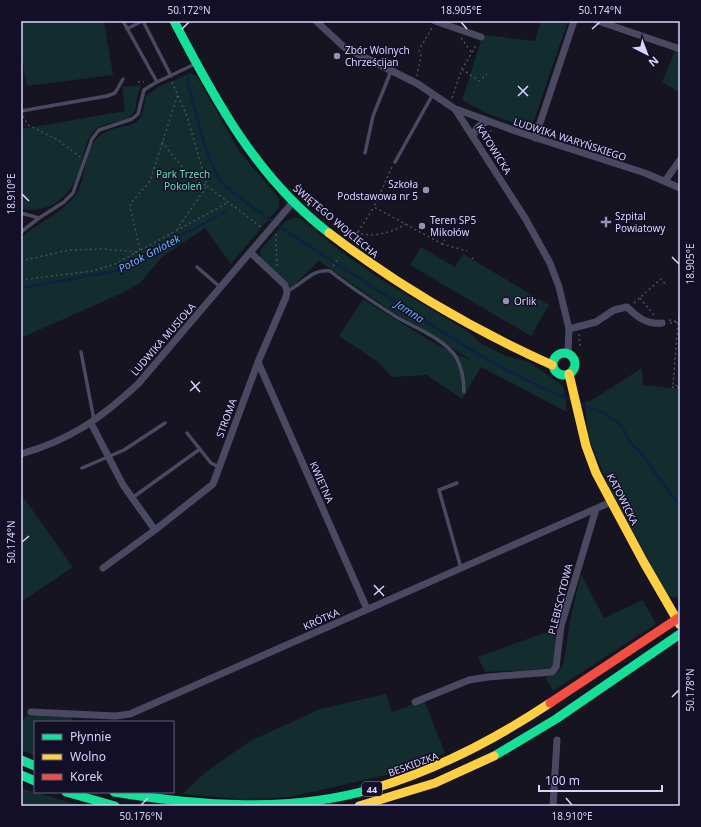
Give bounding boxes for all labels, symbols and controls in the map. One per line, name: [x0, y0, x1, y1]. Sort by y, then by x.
text: 50.172°N: [167, 3, 211, 17]
text: 18.905°E: [440, 3, 482, 17]
text: 50.174°N: [578, 3, 622, 17]
north arrow: [627, 34, 667, 74]
place label: Zbór Wolnych Chrześcijan: [345, 43, 410, 69]
marker: Zbór Wolnych Chrześcijan: [332, 51, 342, 61]
text: N: [646, 53, 662, 70]
street label: LUDWIKA WARYŃSKIEGO: [512, 114, 628, 164]
street label: KATOWICKA: [473, 121, 515, 177]
park label: Park Trzech Pokoleń: [156, 167, 210, 193]
text: 18.910°E: [4, 173, 18, 215]
place label: Szkoła Podstawowa nr 5: [337, 177, 418, 203]
street label: ŚWIĘTEGO WOJCIECHA: [290, 181, 382, 261]
marker: Szkoła Podstawowa nr 5: [421, 185, 431, 195]
place label: Szpital Powiatowy: [615, 209, 666, 235]
place label: Teren SP5 Mikołów: [430, 213, 476, 239]
marker: Szpital Powiatowy: [600, 216, 612, 228]
marker: Teren SP5 Mikołów: [417, 221, 427, 231]
water label: Potok Gniotek: [115, 230, 183, 276]
text: 18.905°E: [683, 243, 697, 285]
place label: Orlik: [514, 294, 537, 308]
water label: Jamna: [391, 295, 428, 326]
marker: Orlik: [501, 296, 511, 306]
street label: LUDWIKA MUSIOŁA: [127, 299, 199, 378]
street label: STROMA: [212, 396, 240, 439]
street label: KWIETNA: [307, 459, 338, 505]
street label: KATOWICKA: [604, 471, 642, 528]
text: 50.174°N: [4, 520, 18, 564]
street label: PLEBISCYTOWA: [544, 562, 576, 636]
street label: KRÓTKA: [301, 605, 342, 633]
text: 50.178°N: [683, 668, 697, 712]
legend: [34, 721, 174, 793]
text: Płynnie: [70, 728, 111, 745]
text: Wolno: [70, 748, 106, 765]
street label: BESKIDZKA: [386, 748, 441, 780]
scale bar: [539, 767, 662, 793]
text: Korek: [70, 768, 103, 785]
text: 100 m: [545, 772, 580, 789]
road number: 44: [362, 782, 382, 796]
text: 50.176°N: [119, 809, 163, 823]
text: 18.910°E: [551, 809, 593, 823]

